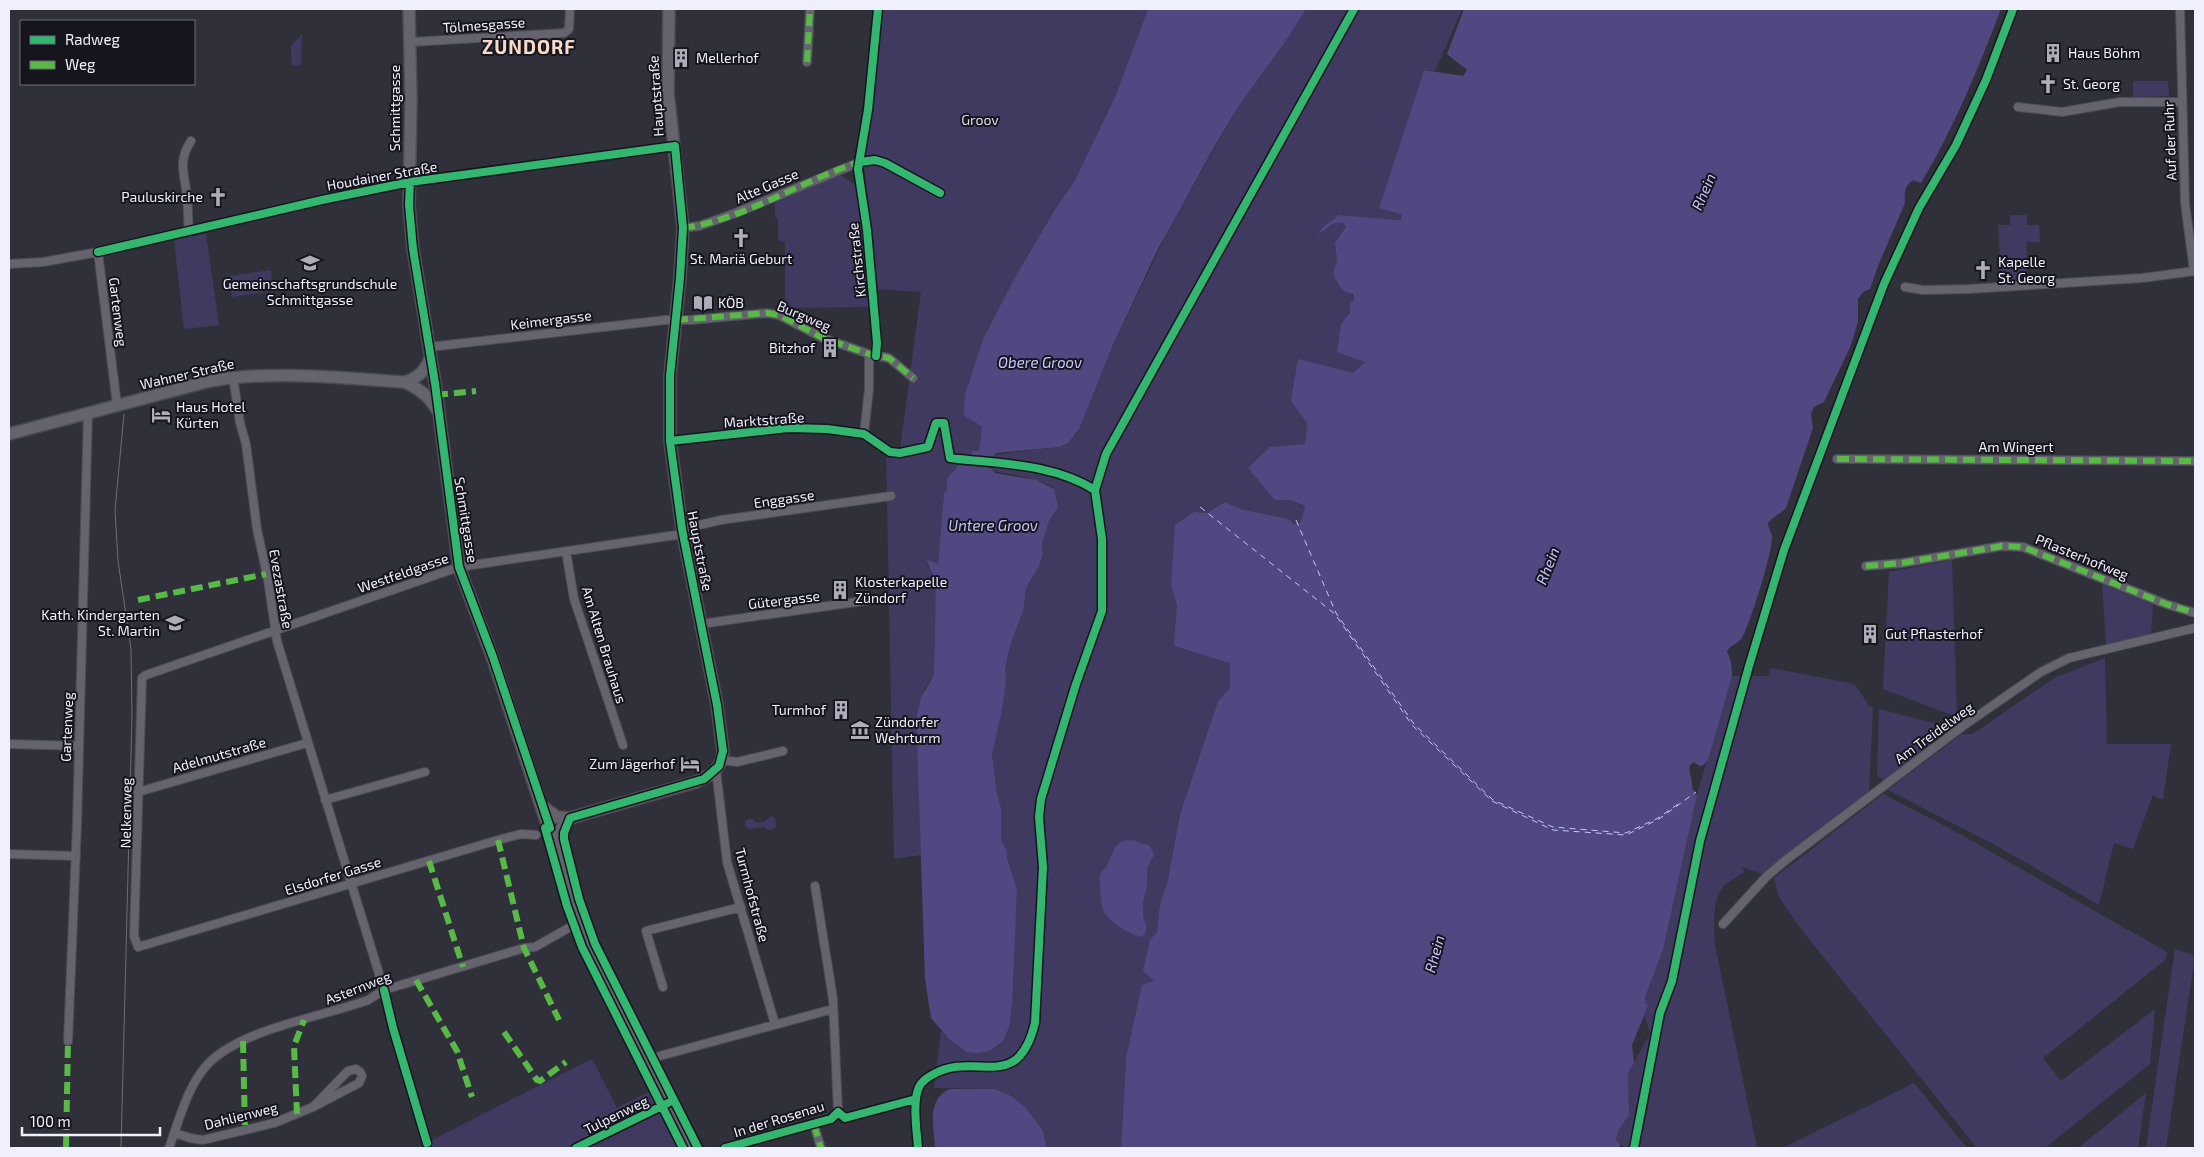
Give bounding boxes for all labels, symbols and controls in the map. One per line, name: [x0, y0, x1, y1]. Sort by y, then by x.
street label: Tölmesgasse: [442, 13, 526, 36]
legend: [20, 20, 195, 85]
text: Radweg: [65, 30, 120, 48]
district label: ZÜNDORF: [482, 35, 576, 58]
building icon: Haus Böhm: [2042, 42, 2064, 64]
place label: Haus Böhm: [2068, 44, 2140, 61]
building icon: Mellerhof: [670, 47, 692, 69]
place label: Mellerhof: [696, 49, 759, 66]
text: Weg: [65, 55, 96, 73]
street label: Hauptstraße: [644, 55, 667, 137]
street label: Schmittgasse: [386, 65, 403, 151]
church icon: St. Georg: [2037, 73, 2059, 95]
place label: St. Georg: [2063, 75, 2120, 92]
street label: Auf der Ruhr: [2160, 101, 2179, 181]
park label: Groov: [961, 111, 999, 128]
street label: Houdainer Straße: [325, 157, 439, 194]
street label: Alte Gasse: [733, 165, 801, 206]
water label: Rhein: [1687, 170, 1719, 213]
church icon: Pauluskirche: [207, 186, 229, 208]
place label: Pauluskirche: [121, 188, 203, 205]
street label: Kirchstraße: [844, 222, 869, 298]
church icon: St. Mariä Geburt: [730, 227, 752, 249]
place label: St. Mariä Geburt: [690, 250, 792, 267]
school or university icon: Gemeinschaftsgrundschule Schmittgasse: [299, 252, 321, 274]
place label: Kapelle St. Georg: [1998, 253, 2055, 286]
church icon: Kapelle St. Georg: [1972, 259, 1994, 281]
place label: Gemeinschaftsgrundschule Schmittgasse: [223, 275, 397, 308]
street label: Gartenweg: [106, 276, 131, 348]
library icon: KÖB: [692, 292, 714, 314]
place label: KÖB: [718, 294, 744, 311]
street label: Burgweg: [775, 297, 834, 335]
street label: Keimergasse: [509, 306, 592, 333]
building icon: Bitzhof: [819, 337, 841, 359]
place label: Bitzhof: [769, 339, 816, 356]
water label: Obere Groov: [998, 353, 1082, 371]
street label: Wahner Straße: [138, 354, 236, 393]
place label: Haus Hotel Kürten: [176, 398, 246, 431]
hotel icon: Haus Hotel Kürten: [150, 404, 172, 426]
street label: Marktstraße: [723, 408, 805, 431]
street label: Am Wingert: [1978, 438, 2054, 455]
street label: Schmittgasse: [451, 476, 482, 564]
street label: Enggasse: [753, 486, 815, 511]
street label: Hauptstraße: [684, 509, 717, 592]
water label: Untere Groov: [948, 516, 1038, 534]
street label: Pflasterhofweg: [2033, 530, 2131, 583]
water label: Rhein: [1532, 544, 1563, 587]
street label: Evezastraße: [266, 548, 297, 630]
street label: Westfeldgasse: [355, 549, 451, 596]
place label: Klosterkapelle Zündorf: [855, 573, 947, 606]
building icon: Klosterkapelle Zündorf: [829, 579, 851, 601]
street label: Am Alten Brauhaus: [579, 584, 630, 705]
street label: Gütergasse: [747, 587, 821, 612]
place label: Kath. Kindergarten St. Martin: [41, 606, 160, 639]
school or university icon: Kath. Kindergarten St. Martin: [164, 612, 186, 634]
building icon: Gut Pflasterhof: [1859, 623, 1881, 645]
place label: Gut Pflasterhof: [1885, 625, 1983, 642]
street label: Gartenweg: [57, 692, 76, 762]
street label: Am Treidelweg: [1891, 698, 1977, 767]
building icon: Turmhof: [830, 699, 852, 721]
place label: Turmhof: [772, 701, 827, 718]
place label: Zündorfer Wehrturm: [875, 713, 940, 746]
museum icon: Zündorfer Wehrturm: [849, 719, 871, 741]
street label: Adelmutstraße: [170, 733, 268, 776]
hotel icon: Zum Jägerhof: [679, 753, 701, 775]
place label: Zum Jägerhof: [589, 755, 676, 772]
street label: Nelkenweg: [116, 777, 135, 849]
street label: Turmhofstraße: [732, 846, 773, 944]
street label: Elsdorfer Gasse: [283, 853, 383, 898]
water label: Rhein: [1420, 933, 1448, 975]
street label: Asternweg: [322, 967, 393, 1008]
street label: Tulpenweg: [581, 1092, 651, 1137]
street label: In der Rosenau: [731, 1097, 826, 1140]
street label: Dahlienweg: [202, 1098, 280, 1133]
scale bar: [22, 1104, 160, 1136]
text: 100 m: [30, 1112, 71, 1130]

